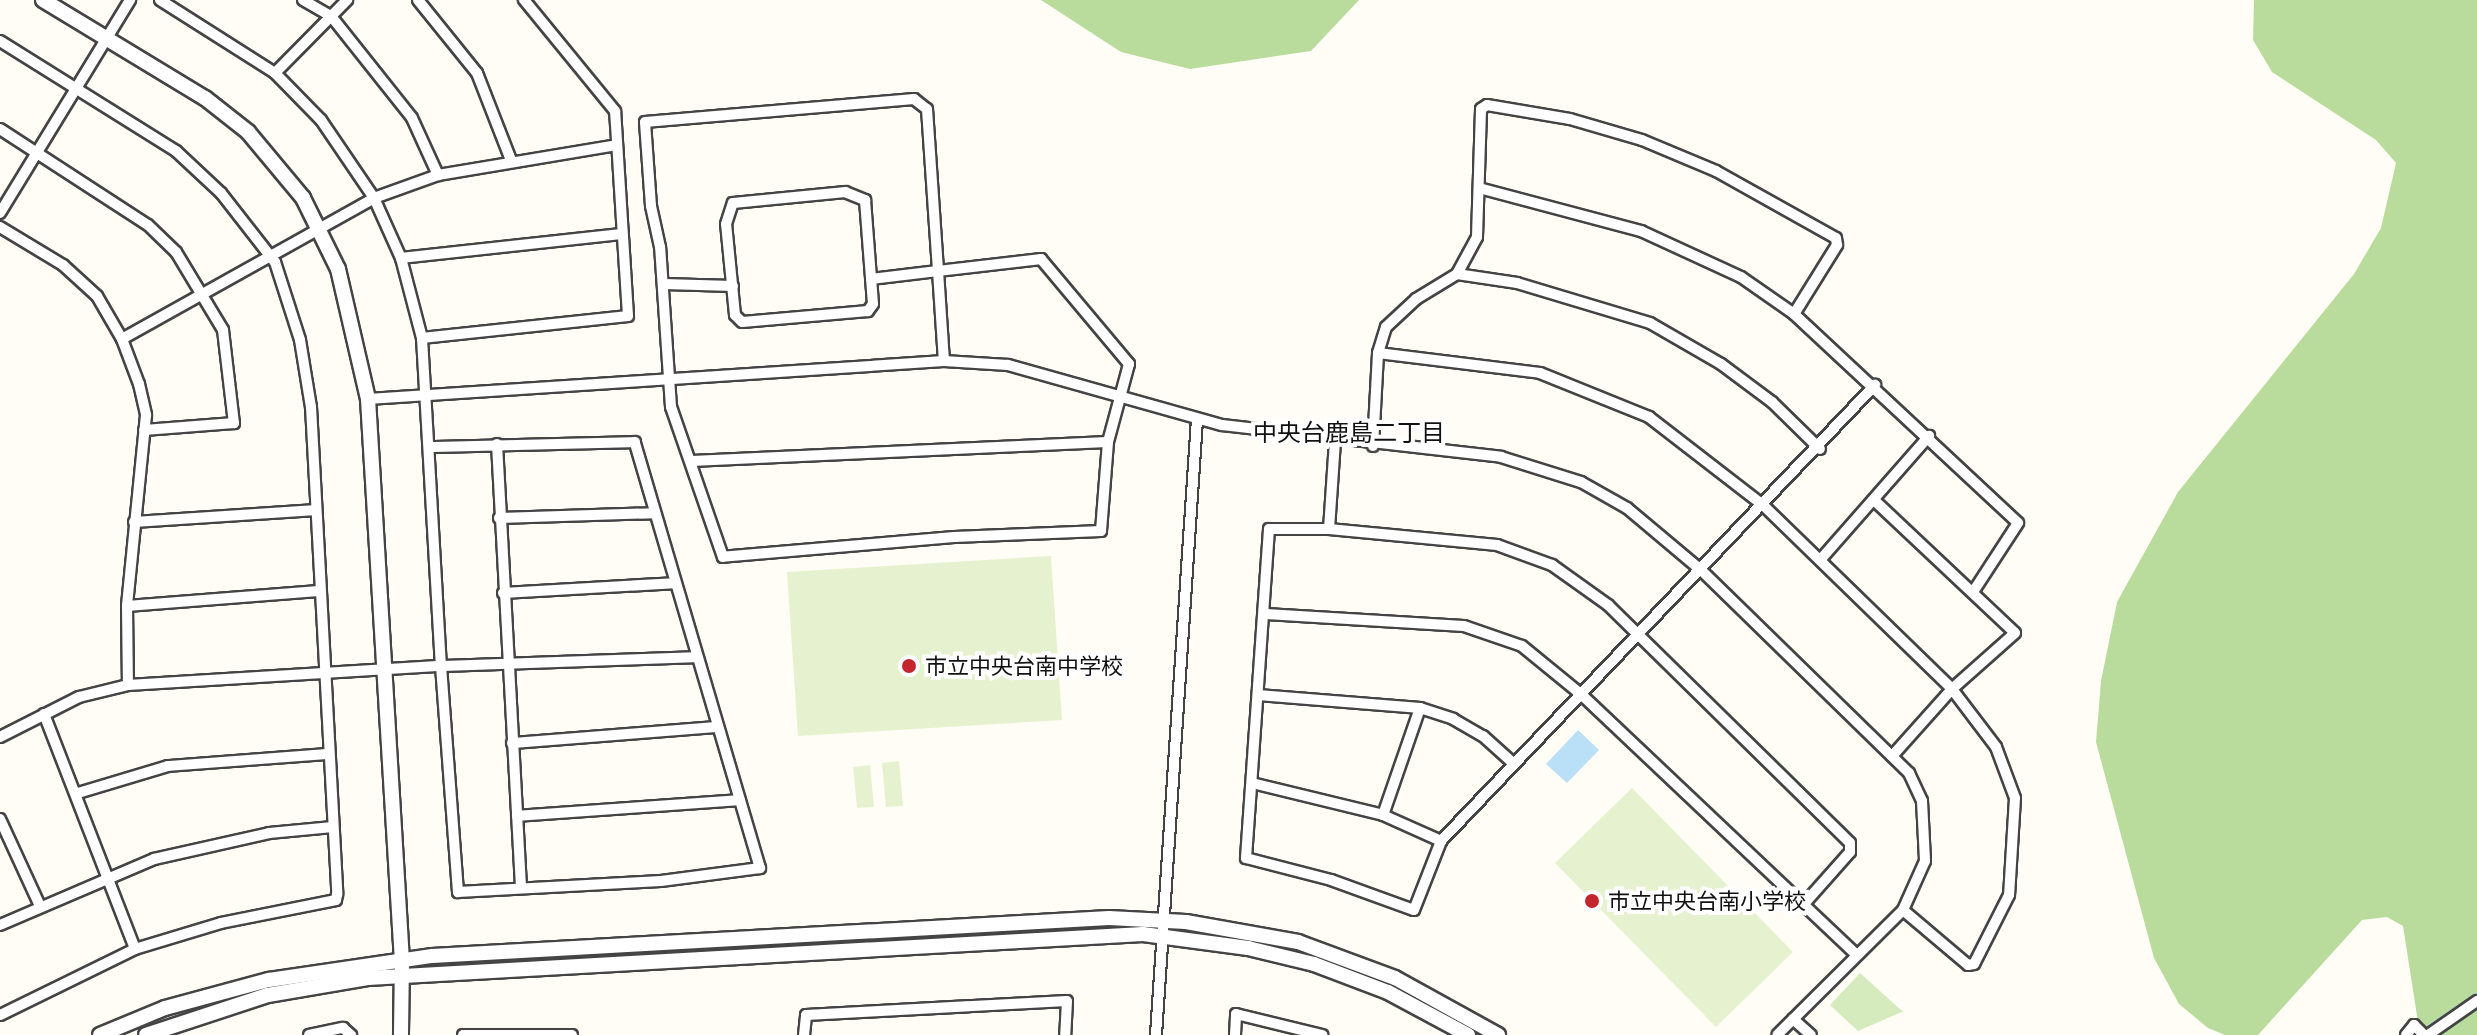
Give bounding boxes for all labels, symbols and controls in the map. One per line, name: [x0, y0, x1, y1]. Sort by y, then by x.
district label: 中央台鹿島二丁目: [1253, 419, 1445, 447]
place label: 市立中央台南中学校: [925, 653, 1123, 679]
marker: 市立中央台南中学校: [900, 657, 918, 675]
place label: 市立中央台南小学校: [1608, 888, 1806, 914]
marker: 市立中央台南小学校: [1583, 892, 1601, 910]

